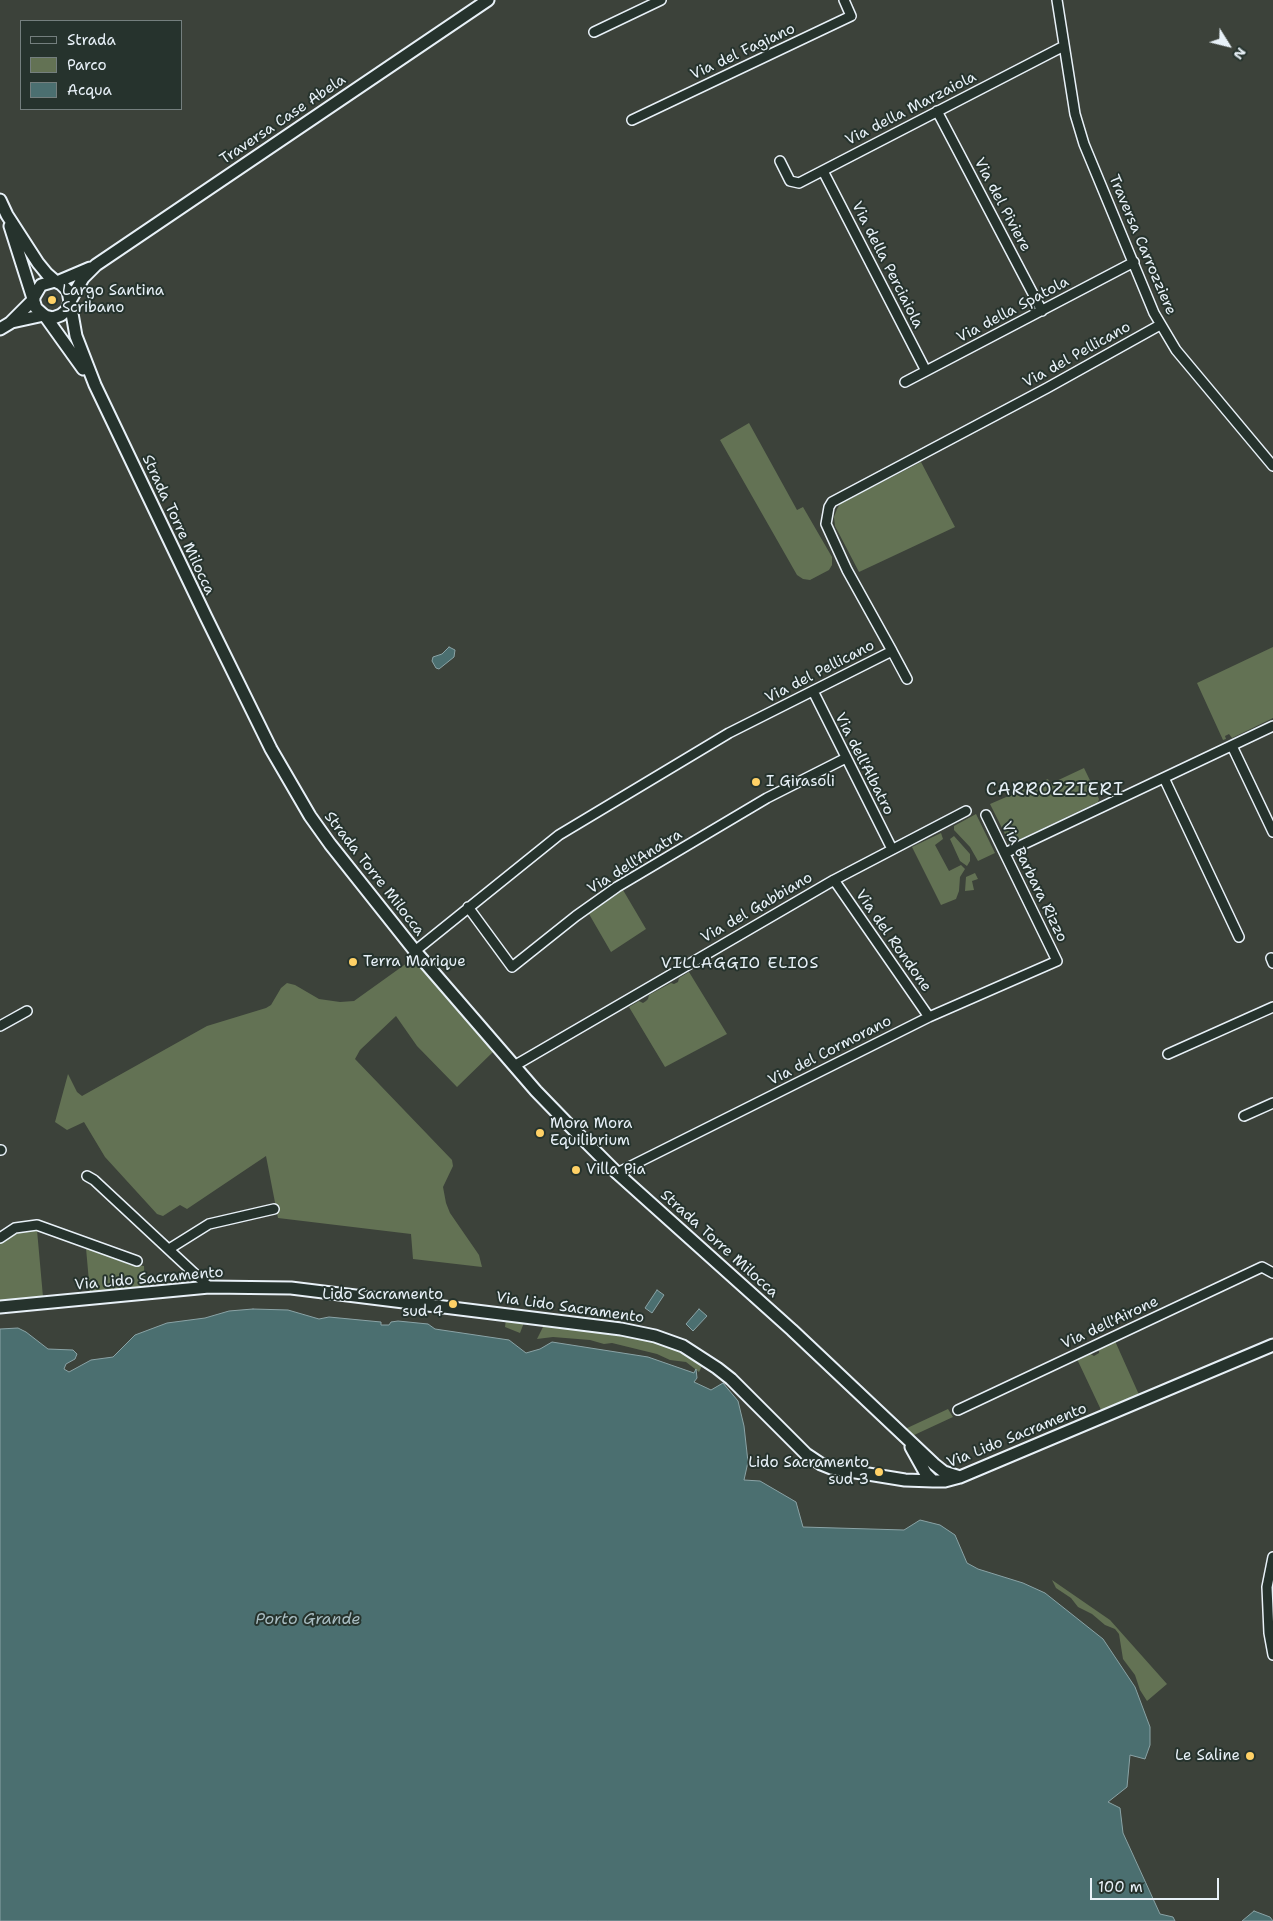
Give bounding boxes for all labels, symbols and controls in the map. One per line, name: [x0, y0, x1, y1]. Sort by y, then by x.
legend: [20, 20, 182, 110]
street label: Via del Fagiano: [688, 20, 798, 84]
north arrow: [1203, 20, 1253, 70]
text: Strada: [67, 30, 116, 50]
text: N: [1230, 44, 1251, 64]
text: Parco: [67, 55, 107, 75]
street label: Via della Marzaiola: [843, 68, 979, 150]
street label: Traversa Case Abela: [217, 71, 349, 169]
text: Acqua: [67, 80, 112, 100]
street label: Via del Piviere: [970, 155, 1034, 255]
street label: Traversa Carrozziere: [1104, 172, 1180, 318]
street label: Via della Perciaiola: [847, 199, 927, 331]
street label: Via della Spatola: [954, 273, 1072, 347]
place label: Largo Santina Scribano: [62, 282, 164, 317]
marker: Largo Santina Scribano: [46, 294, 58, 306]
street label: Via del Pellicano: [1020, 318, 1134, 392]
street label: Strada Torre Milocca: [138, 452, 218, 598]
street label: Via del Pellicano: [762, 637, 878, 707]
street label: Via dell'Albatro: [831, 710, 897, 818]
place label: I Girasoli: [766, 773, 835, 791]
marker: I Girasoli: [750, 776, 762, 788]
district label: CARROZZIERI: [984, 779, 1126, 801]
street label: Strada Torre Milocca: [320, 808, 428, 940]
street label: Via Barbara Rizzo: [997, 819, 1071, 945]
street label: Via dell'Anatra: [584, 826, 686, 898]
street label: Via del Gabbiano: [698, 869, 816, 947]
street label: Via del Rondone: [851, 887, 935, 995]
place label: Terra Marique: [363, 953, 466, 971]
district label: VILLAGGIO ELIOS: [659, 954, 821, 974]
marker: Terra Marique: [347, 956, 359, 968]
street label: Via del Cormorano: [765, 1012, 895, 1090]
place label: Mora Mora Equilibrium: [550, 1115, 632, 1150]
marker: Mora Mora Equilibrium: [534, 1127, 546, 1139]
place label: Villa Pia: [586, 1161, 646, 1179]
marker: Villa Pia: [570, 1164, 582, 1176]
street label: Strada Torre Milocca: [656, 1186, 782, 1302]
street label: Via Lido Sacramento: [74, 1264, 224, 1294]
place label: Lido Sacramento sud 4: [322, 1286, 443, 1321]
street label: Via Lido Sacramento: [495, 1289, 645, 1327]
street label: Via dell'Airone: [1059, 1293, 1161, 1353]
marker: Lido Sacramento sud 4: [447, 1298, 459, 1310]
street label: Via Lido Sacramento: [944, 1400, 1090, 1472]
place label: Lido Sacramento sud 3: [748, 1454, 869, 1489]
marker: Lido Sacramento sud 3: [873, 1466, 885, 1478]
water label: Porto Grande: [255, 1610, 361, 1630]
place label: Le Saline: [1175, 1747, 1240, 1765]
marker: Le Saline: [1244, 1750, 1256, 1762]
scale bar: [1093, 1868, 1222, 1900]
text: 100 m: [1098, 1877, 1143, 1897]

